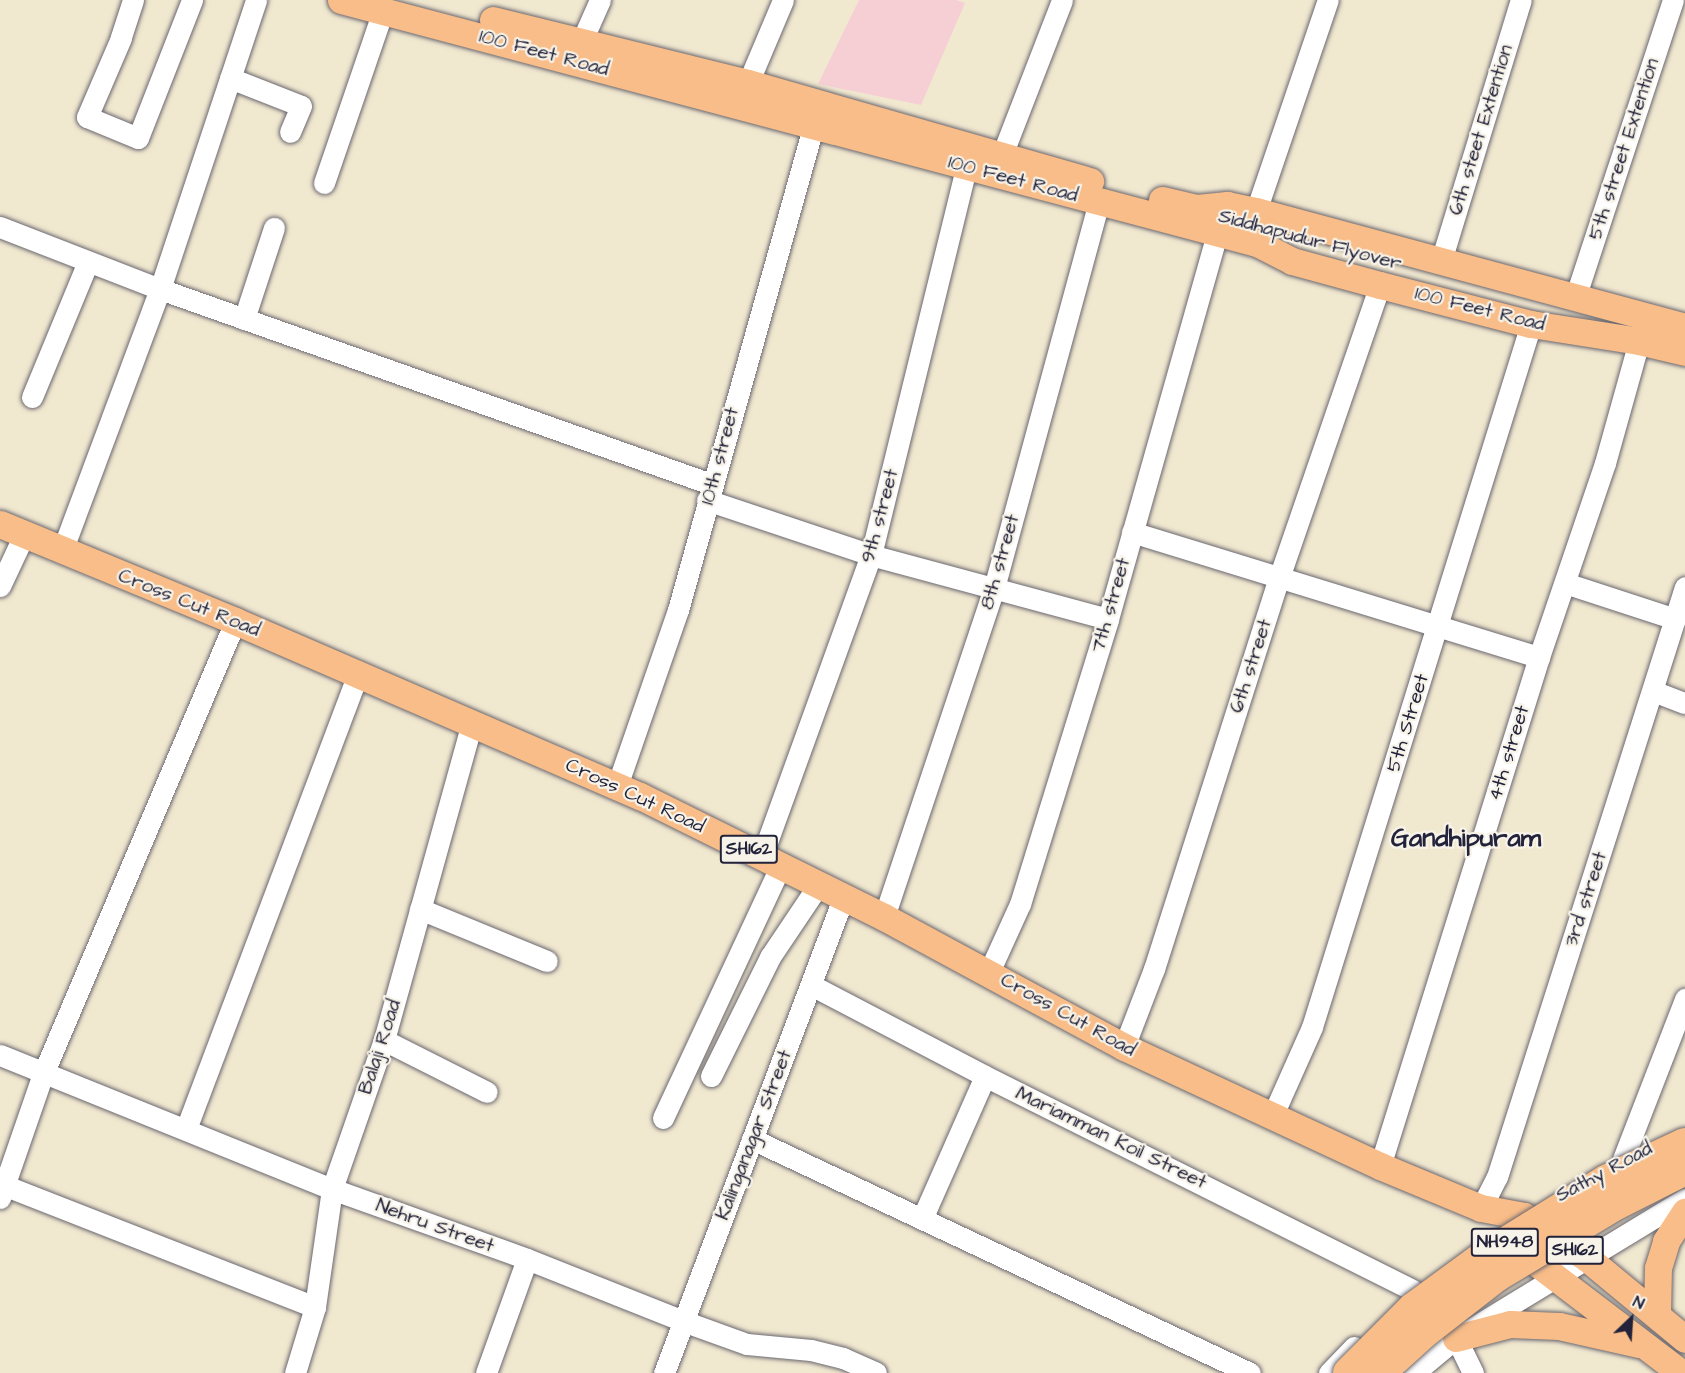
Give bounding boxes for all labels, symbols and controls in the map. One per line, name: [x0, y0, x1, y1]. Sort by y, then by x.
street label: 100 Feet Road: [477, 24, 611, 82]
street label: 6th steet Extention: [1444, 42, 1518, 218]
street label: 5th street Extention: [1583, 55, 1665, 243]
street label: 100 Feet Road: [946, 150, 1080, 208]
street label: Siddhapudur Flyover: [1216, 204, 1404, 276]
street label: 100 Feet Road: [1412, 281, 1548, 337]
street label: 10th street: [695, 405, 745, 507]
street label: 9th street: [856, 466, 904, 566]
street label: 8th street: [975, 512, 1025, 612]
street label: 7th street: [1086, 555, 1136, 655]
street label: Cross Cut Road: [115, 564, 263, 642]
street label: 6th street: [1225, 616, 1277, 716]
street label: 5th Street: [1382, 671, 1434, 775]
street label: 4th street: [1483, 702, 1535, 804]
street label: Cross Cut Road: [562, 753, 708, 839]
district label: Gandhipuram: [1391, 823, 1541, 855]
road number: SH162: [719, 834, 779, 864]
street label: 3rd street: [1559, 849, 1613, 949]
street label: Cross Cut Road: [996, 968, 1140, 1062]
street label: Balaji Road: [353, 997, 407, 1097]
street label: Kalinganagar Street: [710, 1047, 798, 1223]
street label: Mariamman Koil Street: [1012, 1081, 1210, 1195]
street label: Sathy Road: [1552, 1137, 1656, 1207]
street label: Nehru Street: [373, 1193, 497, 1259]
road number: NH948: [1470, 1227, 1540, 1257]
road number: SH162: [1545, 1235, 1605, 1265]
north arrow: [1601, 1289, 1661, 1349]
text: N: [1629, 1291, 1648, 1315]

